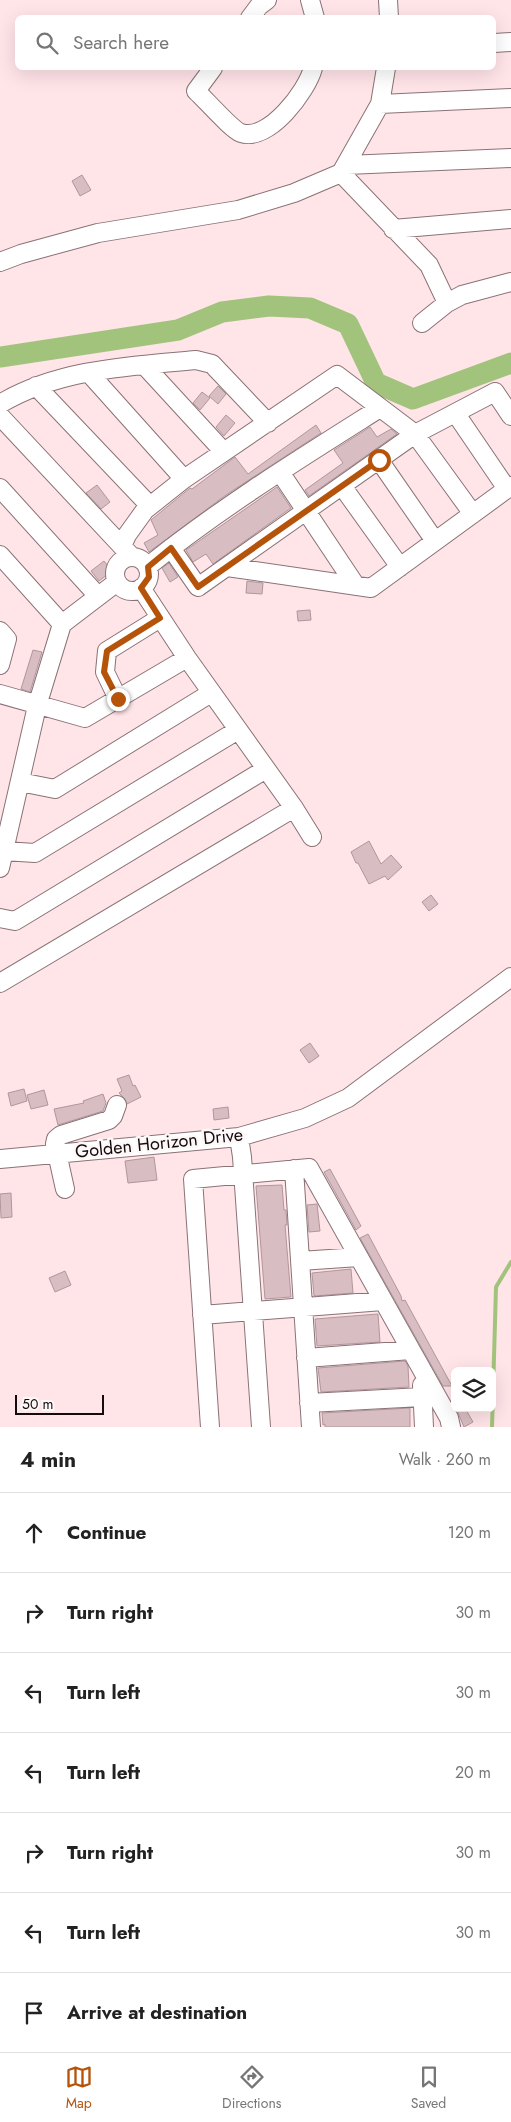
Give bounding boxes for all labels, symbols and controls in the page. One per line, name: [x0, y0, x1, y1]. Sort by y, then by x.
search box: [15, 15, 496, 70]
icon: search: [33, 29, 61, 57]
text: Search here: [73, 29, 169, 56]
route start: [368, 449, 391, 472]
route end: [107, 688, 130, 711]
street label: Golden Horizon Drive: [74, 1121, 244, 1165]
map controls: [451, 1367, 496, 1412]
button: layers: [451, 1367, 496, 1412]
scale bar: [15, 1392, 104, 1415]
text: 50 m: [22, 1394, 53, 1414]
text: 4 min: [20, 1445, 76, 1475]
text: Walk · 260 m: [399, 1448, 491, 1471]
icon: ahead: [20, 1519, 48, 1547]
text: Continue: [67, 1519, 146, 1546]
text: 120 m: [448, 1521, 491, 1544]
icon: right: [20, 1599, 48, 1627]
text: Turn right: [67, 1599, 153, 1626]
text: 30 m: [455, 1601, 491, 1624]
icon: left: [20, 1679, 48, 1707]
text: Turn left: [67, 1679, 140, 1706]
text: 30 m: [455, 1681, 491, 1704]
icon: left: [20, 1759, 48, 1787]
text: Turn left: [67, 1759, 140, 1786]
text: 20 m: [455, 1761, 491, 1784]
icon: right: [20, 1839, 48, 1867]
text: Turn right: [67, 1839, 153, 1866]
text: 30 m: [455, 1841, 491, 1864]
icon: left: [20, 1919, 48, 1947]
text: Turn left: [67, 1919, 140, 1946]
text: 30 m: [455, 1921, 491, 1944]
icon: arrive: [20, 1999, 48, 2027]
text: Arrive at destination: [67, 1999, 247, 2026]
tab: Map: [65, 2063, 93, 2113]
tab: Directions: [222, 2063, 281, 2113]
tab: Saved: [411, 2063, 446, 2113]

